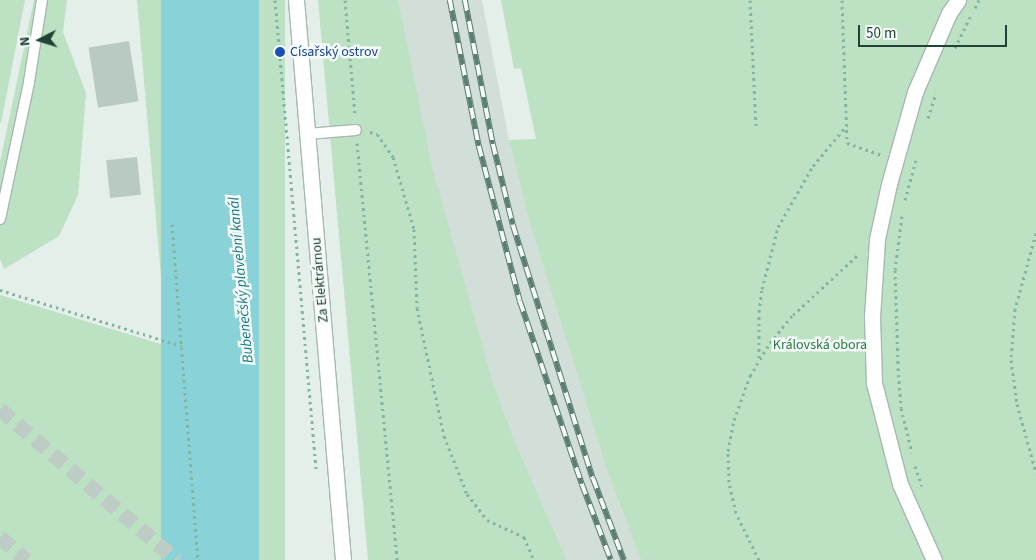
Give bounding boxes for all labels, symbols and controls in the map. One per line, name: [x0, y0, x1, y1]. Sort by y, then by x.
north arrow: [15, 15, 65, 65]
scale bar: [861, 15, 1010, 47]
text: 50 m: [866, 23, 896, 44]
text: N: [15, 36, 35, 47]
place label: Císařský ostrov: [290, 44, 378, 60]
marker: Císařský ostrov: [274, 46, 286, 58]
water label: Bubenečský plavební kanál: [225, 196, 257, 364]
street label: Za Elektrárnou: [308, 237, 332, 323]
park label: Královská obora: [773, 337, 867, 353]

